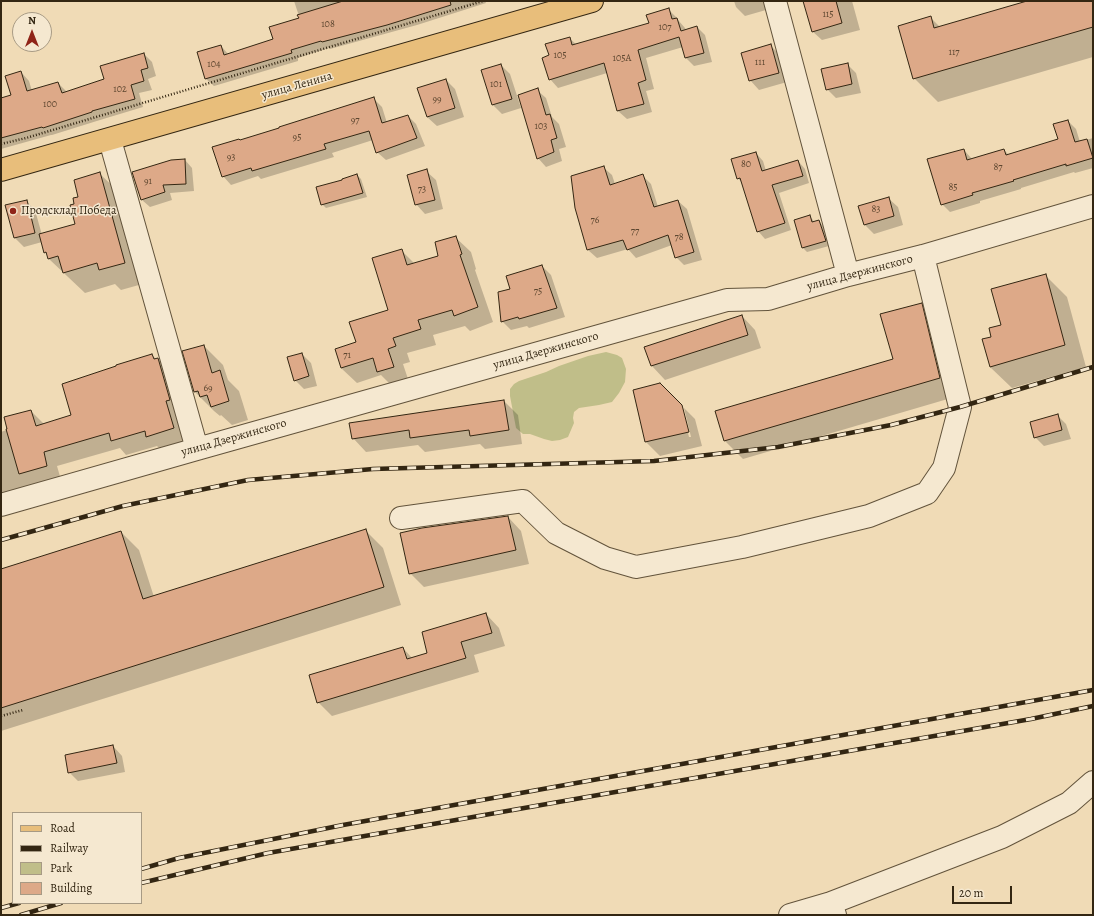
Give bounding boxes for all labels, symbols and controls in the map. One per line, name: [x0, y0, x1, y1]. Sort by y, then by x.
house number: 115: [822, 9, 834, 21]
north arrow: [12, 12, 52, 52]
text: N: [28, 13, 36, 28]
house number: 108: [321, 19, 335, 31]
house number: 107: [659, 22, 671, 34]
house number: 117: [948, 47, 960, 59]
house number: 105: [553, 50, 567, 62]
house number: 105А: [613, 53, 631, 65]
house number: 111: [755, 57, 765, 69]
house number: 104: [207, 59, 221, 71]
street label: улица Ленина: [260, 69, 334, 103]
house number: 101: [490, 79, 502, 91]
house number: 102: [113, 84, 127, 96]
house number: 99: [432, 94, 442, 106]
house number: 100: [43, 99, 57, 111]
house number: 97: [351, 115, 359, 127]
house number: 103: [535, 121, 547, 133]
house number: 95: [293, 132, 301, 144]
house number: 93: [227, 152, 235, 164]
house number: 80: [741, 159, 751, 171]
house number: 87: [993, 162, 1003, 174]
house number: 91: [144, 176, 152, 188]
house number: 85: [948, 182, 958, 194]
house number: 73: [418, 184, 426, 196]
place label: Продсклад Победа: [21, 204, 117, 218]
house number: 83: [871, 204, 881, 216]
marker: Продсклад Победа: [8, 206, 18, 216]
house number: 76: [591, 215, 599, 227]
house number: 77: [631, 226, 639, 238]
house number: 78: [674, 232, 684, 244]
street label: улица Дзержинского: [806, 252, 914, 294]
house number: 75: [534, 286, 542, 298]
street label: улица Дзержинского: [492, 329, 600, 373]
house number: 71: [343, 350, 351, 362]
house number: 69: [203, 383, 213, 395]
street label: улица Дзержинского: [180, 416, 288, 460]
legend: [12, 812, 142, 904]
text: Road: [50, 820, 75, 836]
text: Railway: [50, 840, 88, 856]
text: Park: [50, 860, 73, 876]
scale bar: [954, 878, 1014, 904]
text: Building: [50, 880, 92, 896]
text: 20 m: [959, 885, 983, 901]

